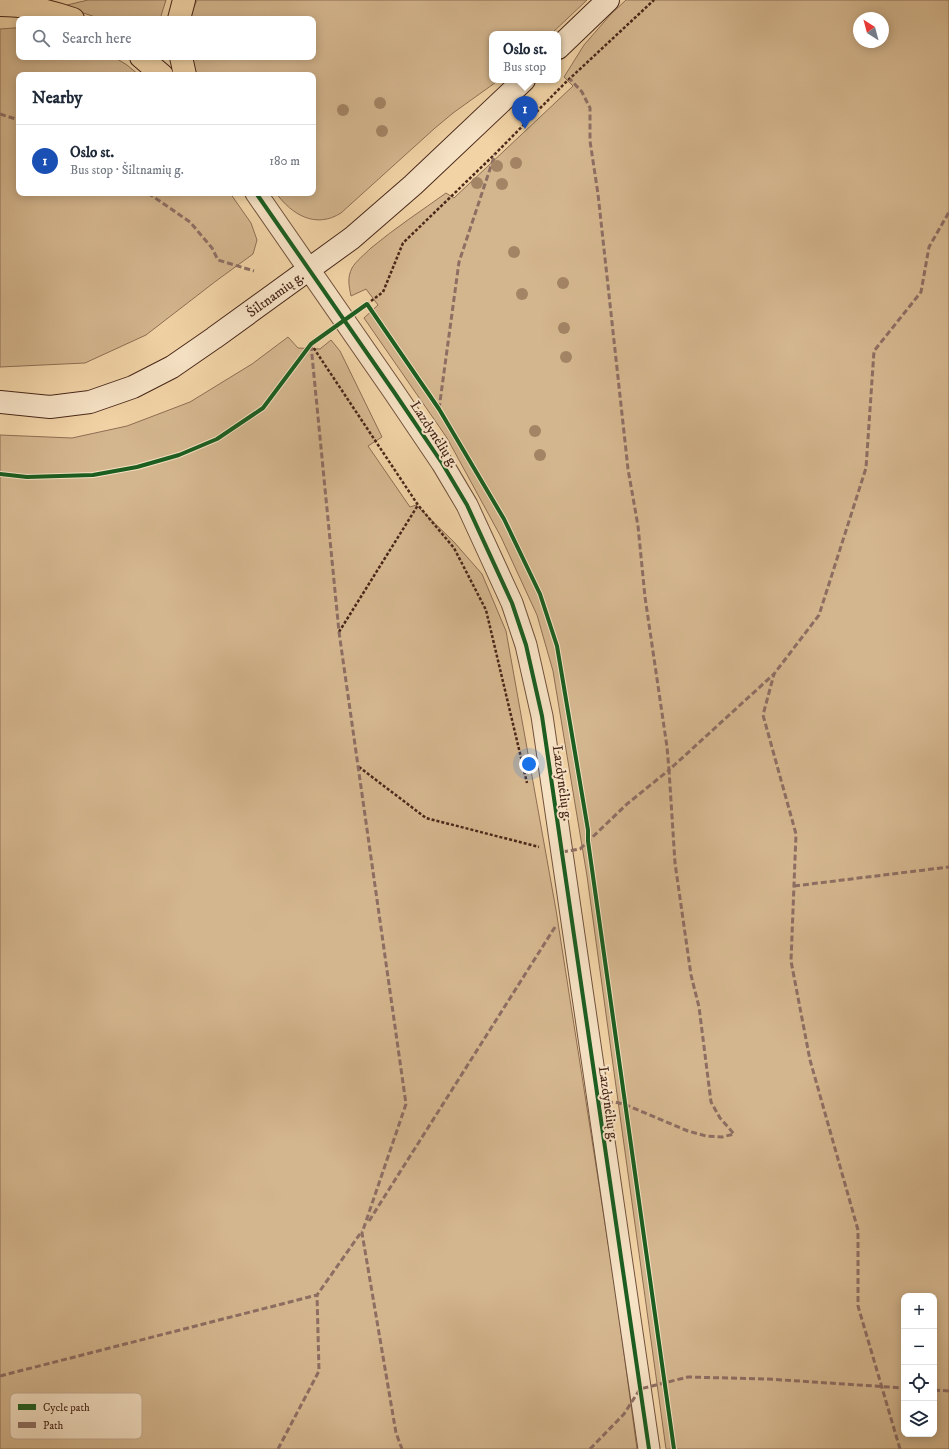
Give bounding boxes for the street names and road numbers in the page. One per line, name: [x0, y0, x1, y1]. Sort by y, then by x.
street label: Šiltnamių g.: [243, 268, 308, 322]
street label: Lazdynėlių g.: [406, 398, 463, 471]
street label: Lazdynėlių g.: [548, 744, 576, 822]
street label: Lazdynėlių g.: [594, 1065, 622, 1143]

